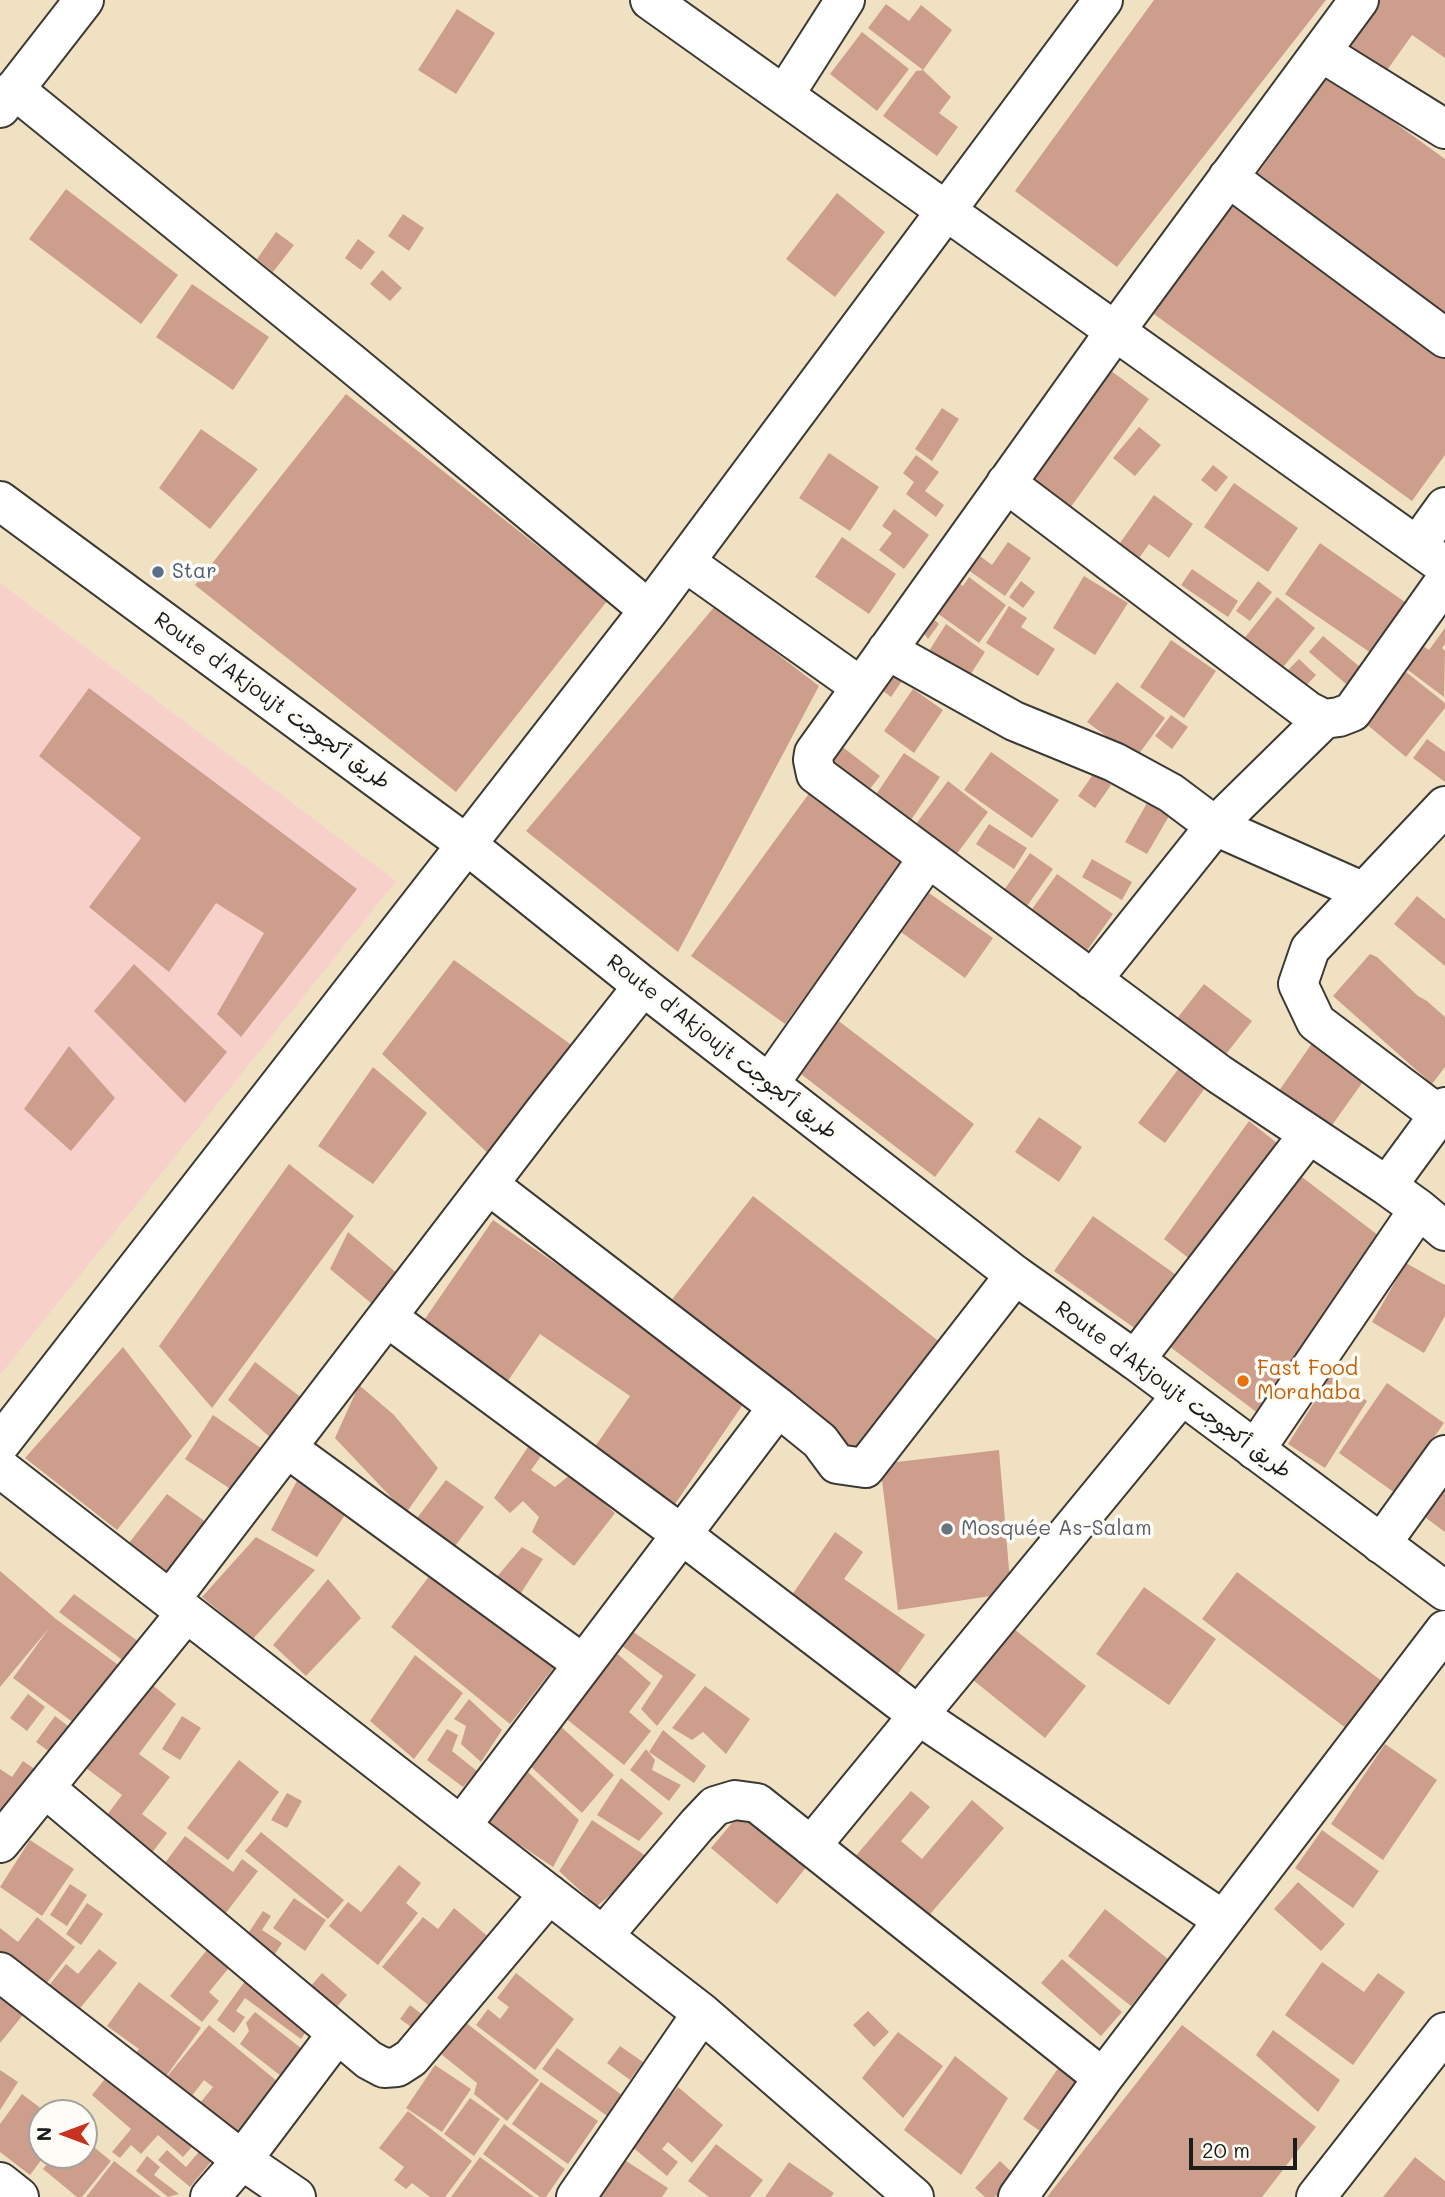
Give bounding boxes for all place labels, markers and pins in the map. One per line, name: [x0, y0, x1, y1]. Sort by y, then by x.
place label: Star: [172, 559, 217, 585]
marker: Star: [150, 564, 166, 580]
place label: Fast Food Morahaba: [1257, 1356, 1361, 1406]
marker: Fast Food Morahaba: [1235, 1373, 1251, 1389]
place label: Mosquée As-Salam: [961, 1516, 1152, 1542]
marker: Mosquée As-Salam: [939, 1521, 955, 1537]

